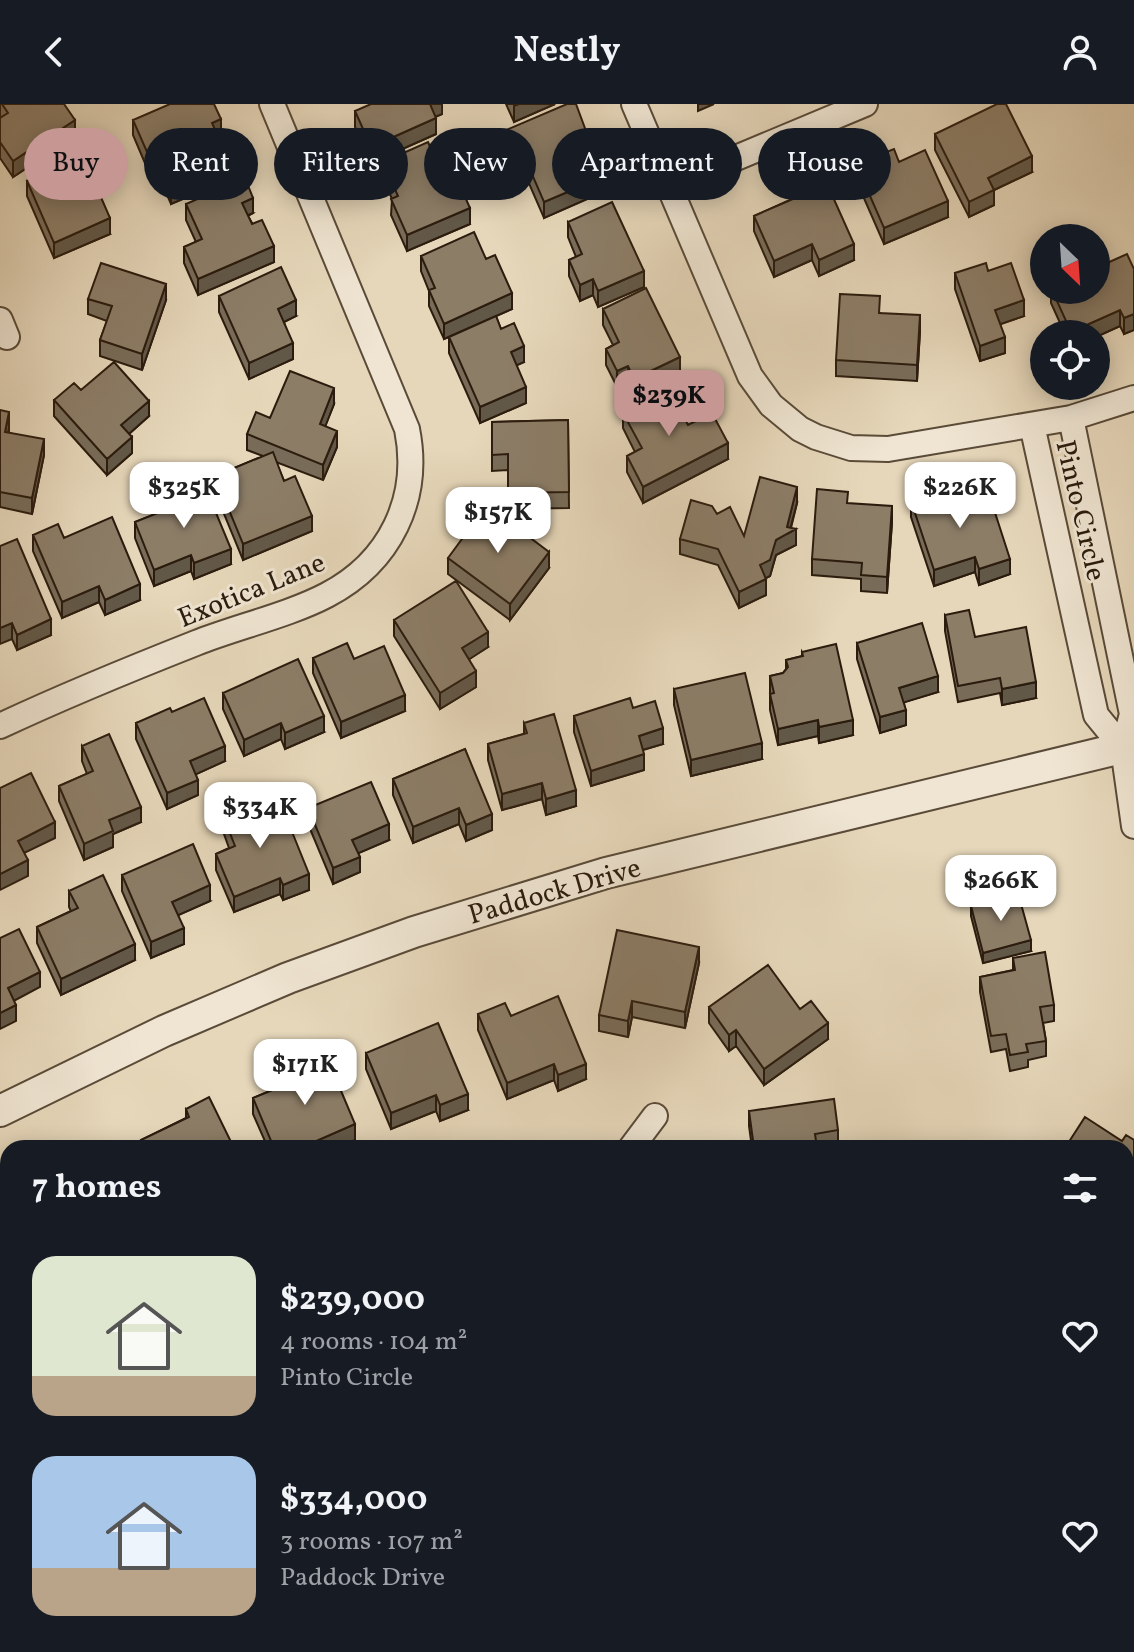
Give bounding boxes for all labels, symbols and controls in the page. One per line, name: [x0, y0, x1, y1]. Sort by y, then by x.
text: Nestly: [514, 27, 620, 77]
icon: back: [32, 30, 76, 74]
icon: person: [1058, 30, 1102, 74]
chip: Buy: [24, 128, 128, 200]
chip: Rent: [144, 128, 258, 200]
chip: Filters: [274, 128, 408, 200]
chip: New: [424, 128, 536, 200]
chip: Apartment: [552, 128, 742, 200]
chip: House: [758, 128, 891, 200]
north arrow: [1030, 224, 1110, 304]
map controls: [1030, 224, 1110, 400]
button: locate: [1030, 320, 1110, 400]
pin: $239K: [613, 370, 725, 438]
text: $239K: [632, 378, 706, 414]
street label: Pinto Circle: [1044, 436, 1115, 585]
pin: $325K: [128, 462, 240, 530]
pin: $226K: [904, 462, 1016, 530]
text: $325K: [148, 470, 220, 506]
text: $226K: [923, 470, 997, 506]
pin: $157K: [442, 487, 554, 555]
text: $157K: [464, 495, 532, 531]
street label: Exotica Lane: [172, 544, 331, 639]
pin: $334K: [204, 782, 316, 850]
text: $334K: [222, 790, 298, 826]
street label: Paddock Drive: [464, 849, 645, 936]
pin: $266K: [945, 855, 1057, 923]
text: $266K: [963, 863, 1039, 899]
pin: $171K: [249, 1039, 361, 1107]
text: $171K: [272, 1047, 338, 1083]
text: 7 homes: [32, 1165, 161, 1212]
icon: filters: [1058, 1166, 1102, 1210]
text: $239,000: [280, 1277, 425, 1324]
icon: home: [96, 1288, 192, 1384]
icon: heart: [1058, 1314, 1102, 1358]
text: 4 rooms · 104 m²: [280, 1324, 467, 1360]
text: Pinto Circle: [280, 1360, 413, 1396]
text: $334,000: [280, 1477, 427, 1524]
icon: home: [96, 1488, 192, 1584]
icon: heart: [1058, 1514, 1102, 1558]
text: 3 rooms · 107 m²: [280, 1524, 463, 1560]
text: Paddock Drive: [280, 1560, 445, 1596]

